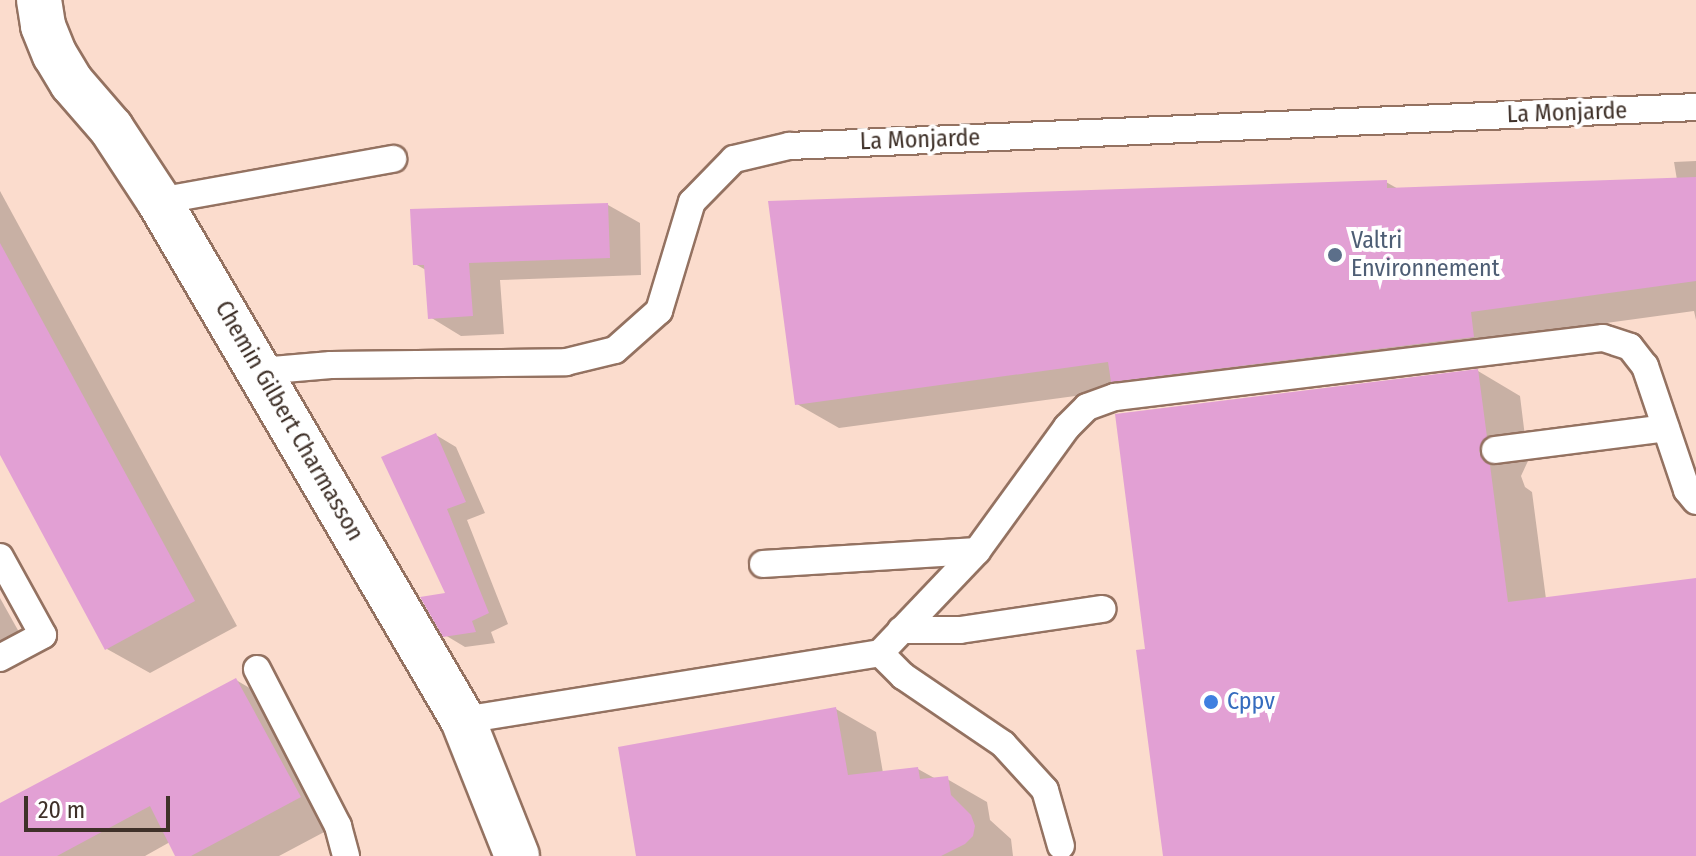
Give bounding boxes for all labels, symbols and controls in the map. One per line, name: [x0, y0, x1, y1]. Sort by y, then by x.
street label: La Monjarde: [1506, 97, 1628, 129]
street label: La Monjarde: [859, 124, 981, 156]
place label: Valtri Environnement: [1351, 227, 1500, 283]
marker: Valtri Environnement: [1326, 246, 1344, 264]
street label: Chemin Gilbert Charmasson: [208, 296, 370, 546]
place label: Cppv: [1227, 688, 1275, 716]
marker: Cppv: [1202, 693, 1220, 711]
scale bar: [28, 780, 174, 830]
text: 20 m: [38, 796, 85, 824]

